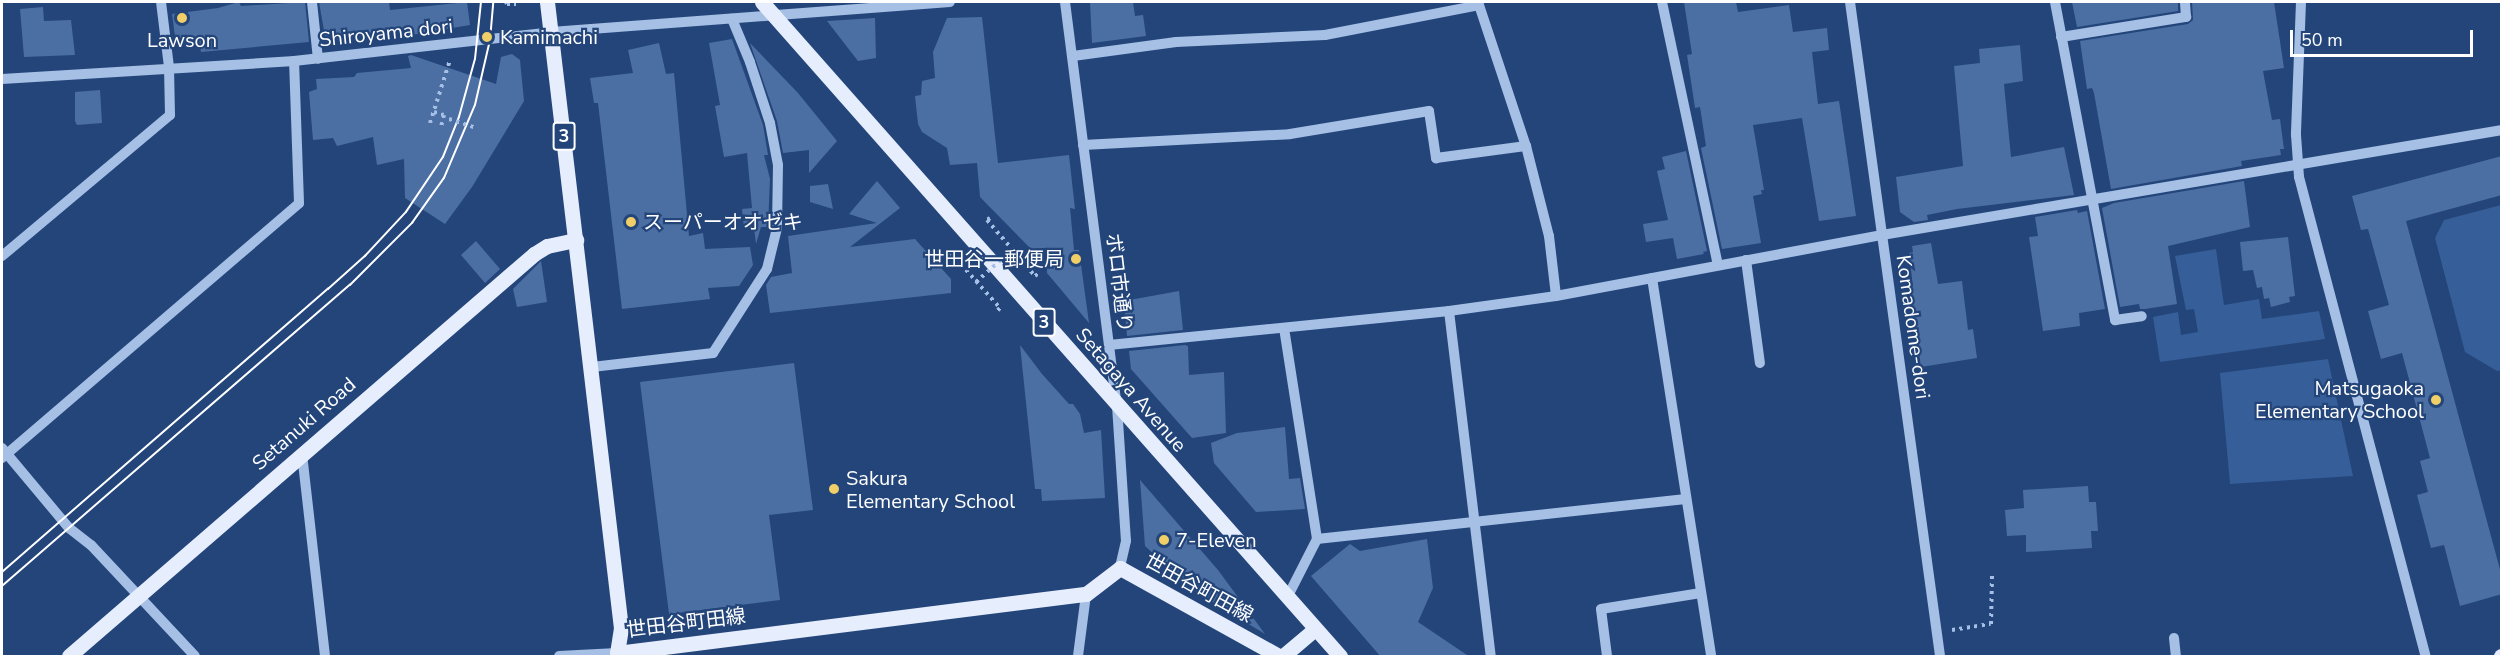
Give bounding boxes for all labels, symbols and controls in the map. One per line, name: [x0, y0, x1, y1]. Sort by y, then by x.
marker: Lawson: [175, 11, 189, 25]
street label: Shiroyama dori: [318, 14, 454, 52]
scale bar: [2293, 18, 2476, 56]
place label: Kamimachi: [500, 25, 598, 49]
place label: Lawson: [147, 28, 217, 52]
marker: Kamimachi: [478, 28, 496, 46]
text: 50 m: [2301, 28, 2343, 52]
road number: 3: [552, 121, 576, 151]
place label: スーパーオオゼキ: [643, 210, 803, 234]
marker: スーパーオオゼキ: [624, 215, 638, 229]
street label: ボロ市通り: [1101, 232, 1137, 334]
place label: 世田谷一郵便局: [924, 247, 1064, 271]
marker: 世田谷一郵便局: [1069, 252, 1083, 266]
street label: Komadome-dori: [1891, 253, 1935, 401]
road number: 3: [1032, 307, 1056, 337]
street label: Setagaya Avenue: [1071, 323, 1191, 457]
street label: Setanuki Road: [247, 372, 361, 476]
place label: Matsugaoka Elementary School: [2255, 376, 2424, 423]
marker: Matsugaoka Elementary School: [2429, 393, 2443, 407]
place label: Sakura Elementary School: [846, 466, 1015, 513]
marker: Sakura Elementary School: [827, 482, 841, 496]
place label: 7-Eleven: [1176, 528, 1257, 552]
marker: 7-Eleven: [1157, 533, 1171, 547]
street label: 世田谷町田線: [1141, 548, 1257, 628]
street label: 世田谷町田線: [625, 604, 747, 642]

